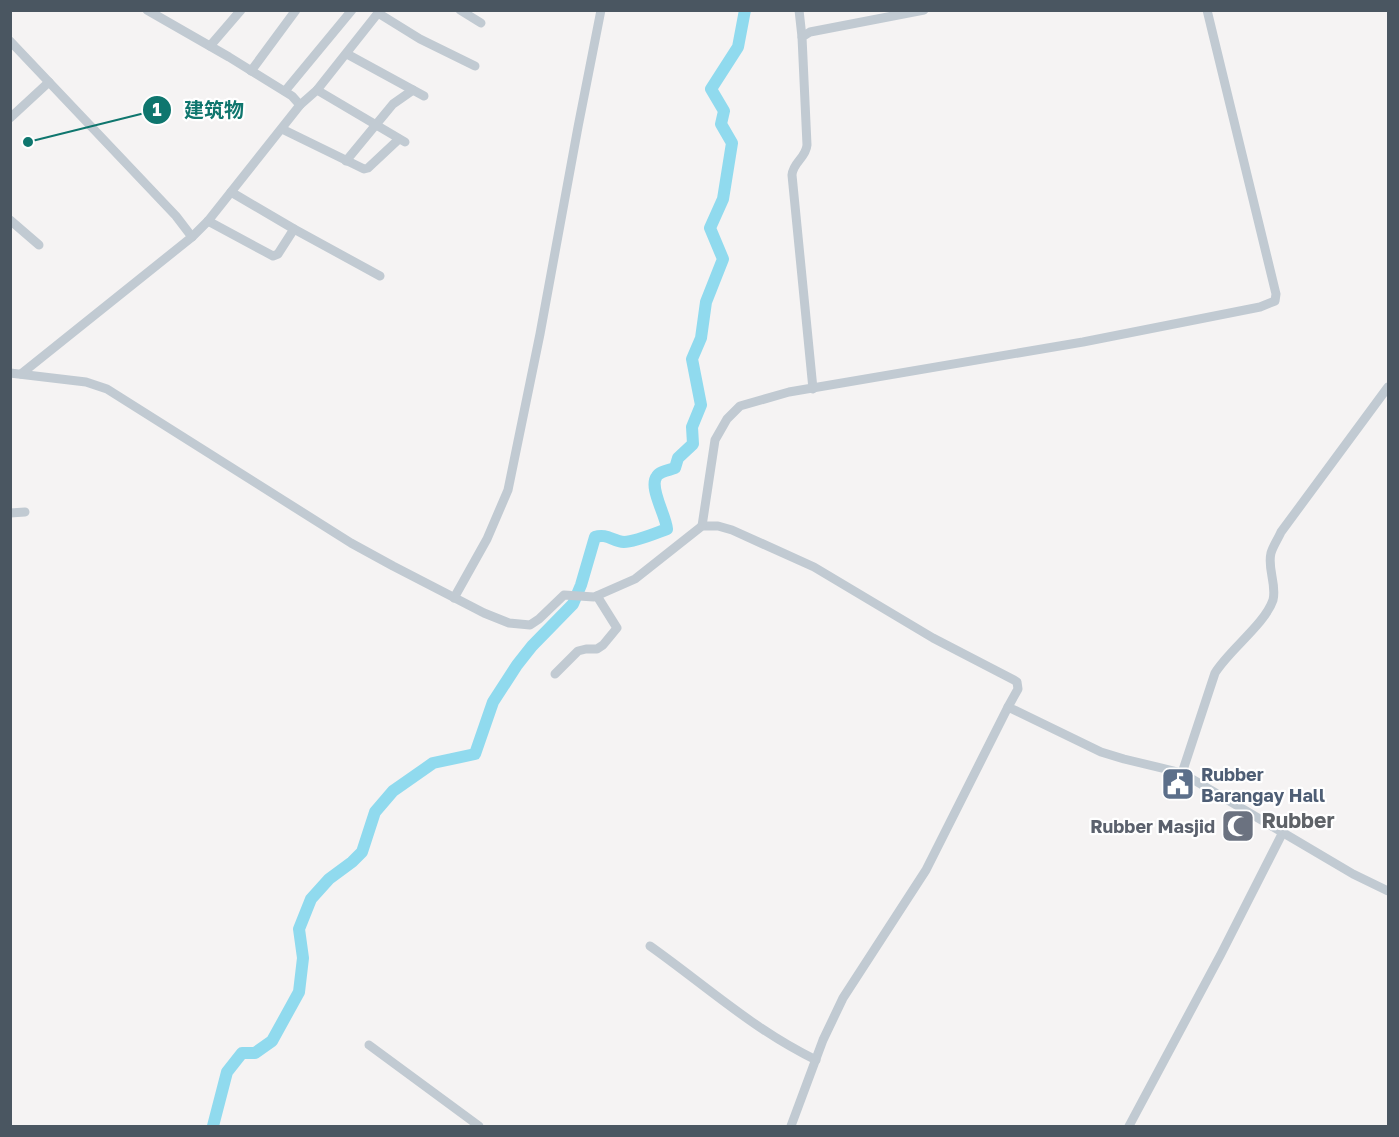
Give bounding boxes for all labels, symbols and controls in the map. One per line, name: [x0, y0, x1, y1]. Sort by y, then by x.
callout: 建筑物: [142, 91, 256, 129]
text: 建筑物: [184, 97, 244, 121]
text: 1: [152, 98, 162, 120]
place label: Rubber Barangay Hall: [1201, 763, 1325, 806]
public building icon: Rubber Barangay Hall: [1160, 766, 1196, 802]
district label: Rubber: [1261, 807, 1335, 833]
mosque icon: Rubber Masjid: [1220, 808, 1256, 844]
place label: Rubber Masjid: [1090, 815, 1215, 837]

